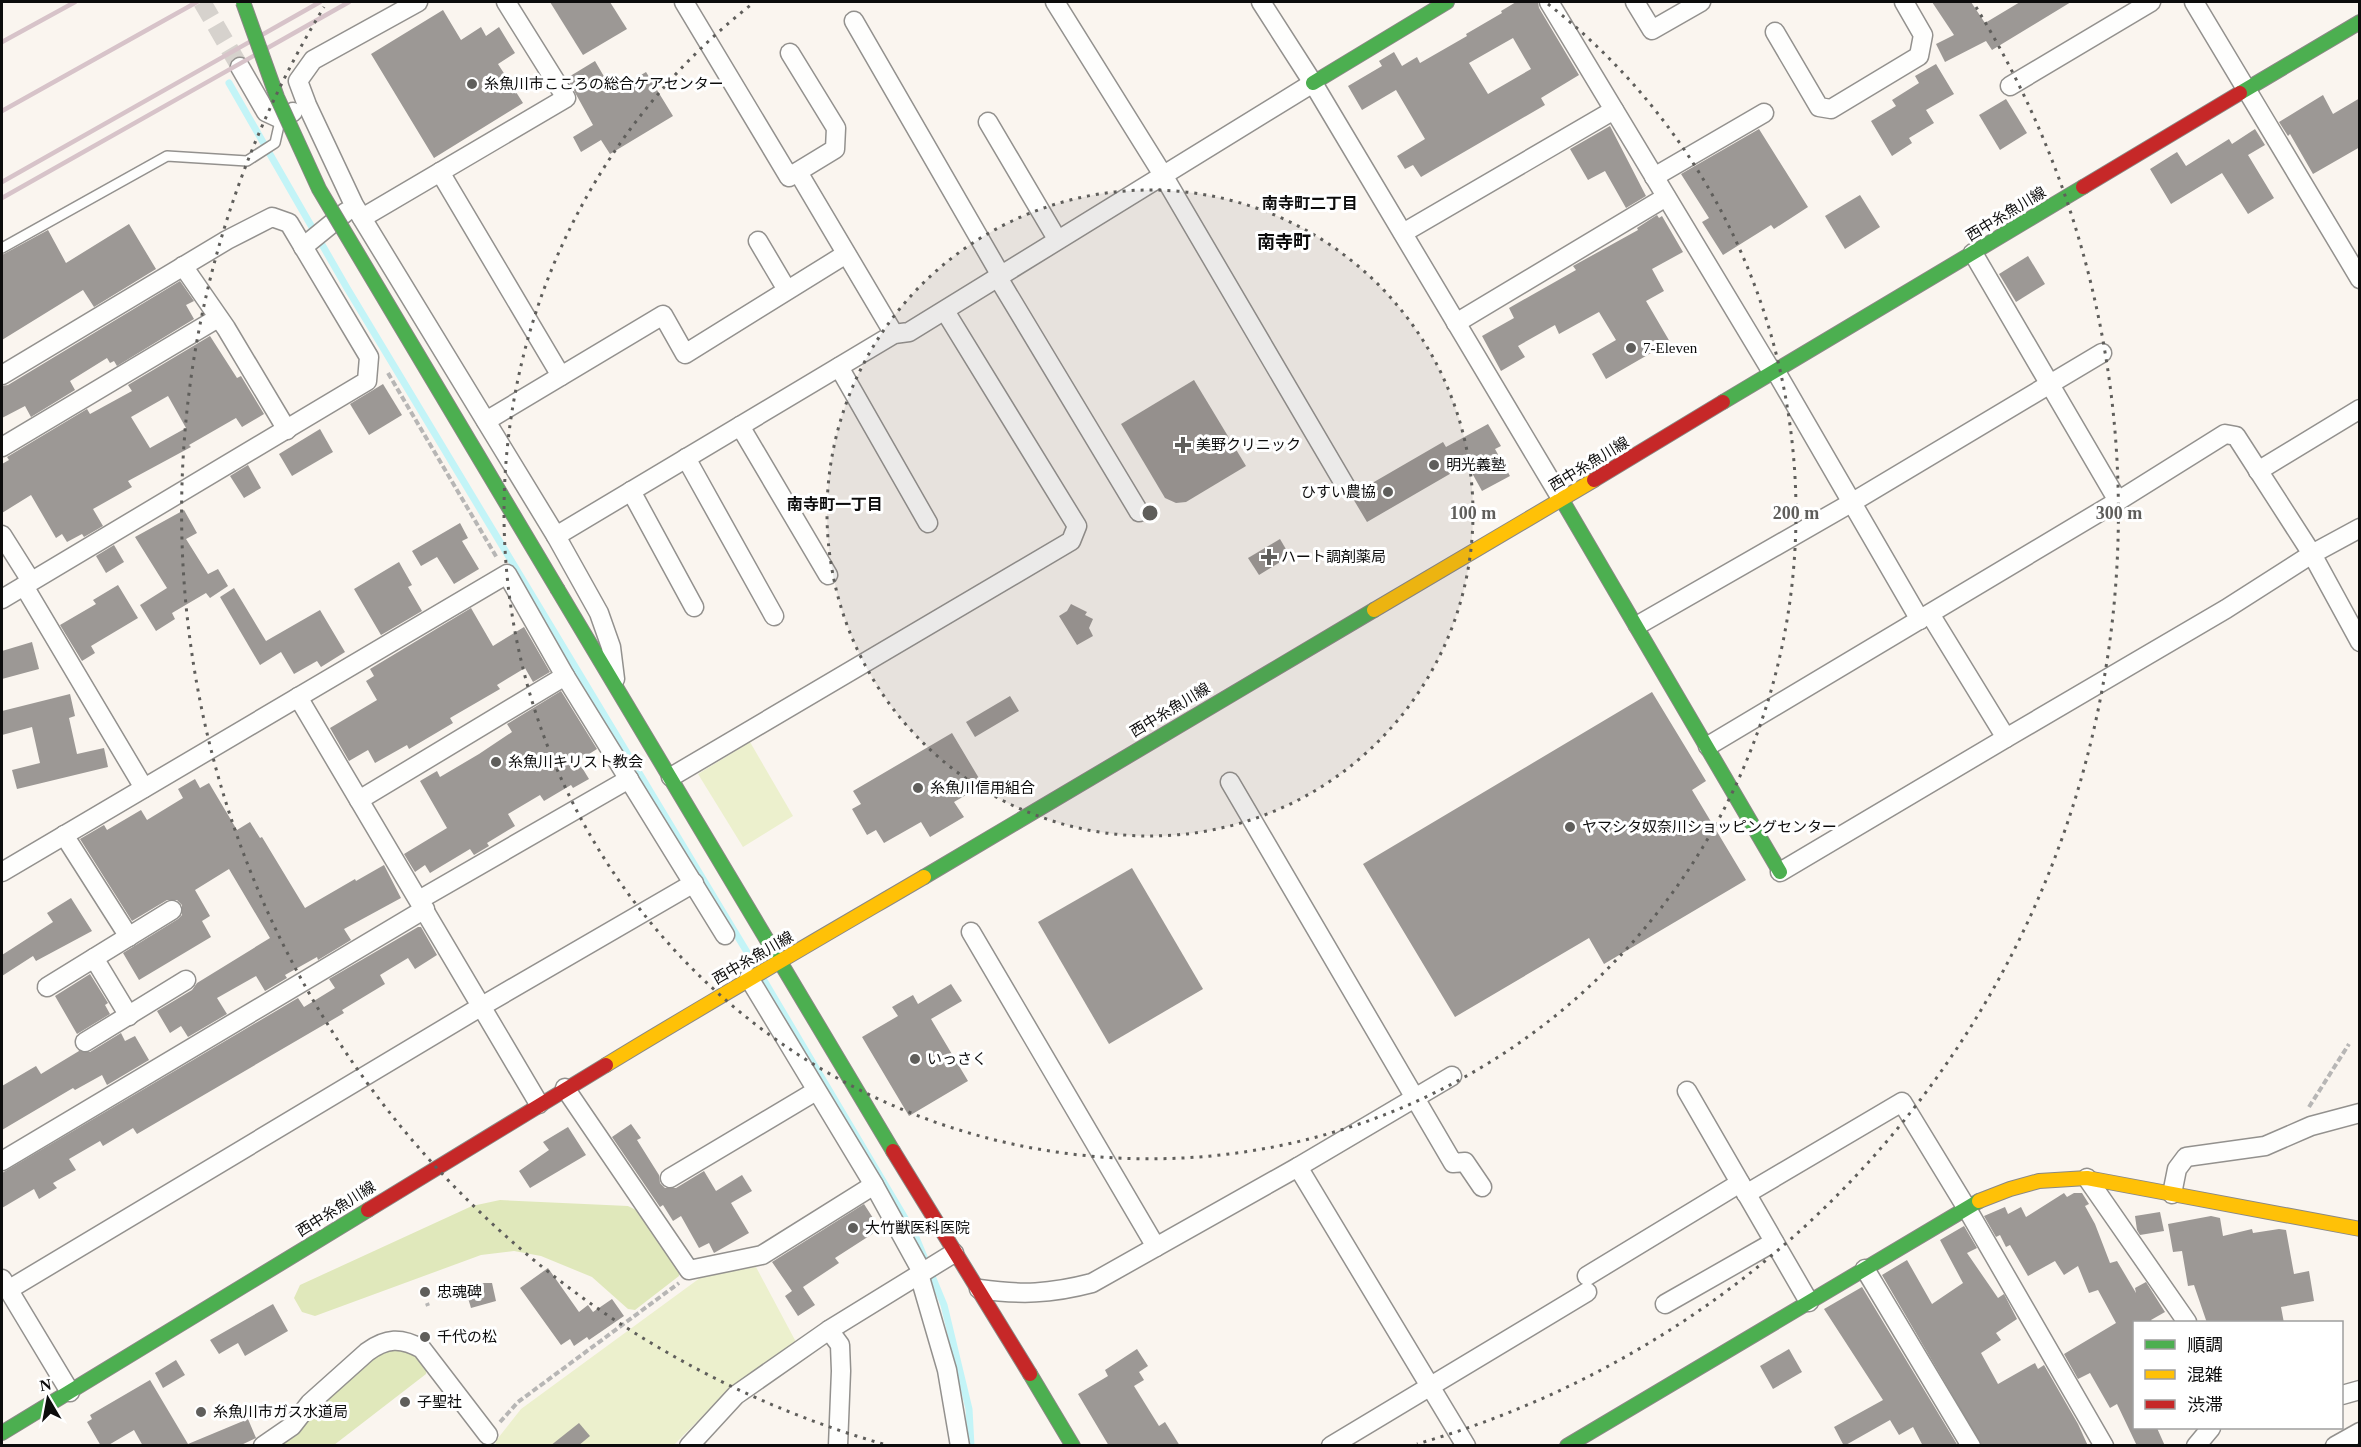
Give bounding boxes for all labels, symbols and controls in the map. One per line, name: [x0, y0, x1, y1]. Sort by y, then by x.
place label: 糸魚川市こころの総合ケアセンター: [484, 75, 724, 92]
marker: 糸魚川市こころの総合ケアセンター: [465, 77, 479, 91]
street label: 西中糸魚川線: [1963, 183, 2049, 244]
district label: 南寺町二丁目: [1262, 195, 1358, 212]
district label: 南寺町: [1257, 232, 1311, 252]
place label: 7-Eleven: [1643, 340, 1698, 356]
marker: 7-Eleven: [1624, 341, 1638, 355]
street label: 西中糸魚川線: [1546, 433, 1632, 494]
marker: 美野クリニック: [1174, 436, 1192, 454]
place label: 美野クリニック: [1196, 437, 1301, 453]
place label: 明光義塾: [1446, 457, 1506, 473]
marker: 明光義塾: [1427, 458, 1441, 472]
place label: ひすい農協: [1301, 483, 1376, 500]
marker: ひすい農協: [1381, 485, 1395, 499]
district label: 南寺町一丁目: [787, 496, 883, 513]
centre of rings: [1140, 503, 1160, 523]
text: 100 m: [1450, 503, 1496, 523]
text: 200 m: [1773, 503, 1819, 523]
text: 300 m: [2096, 503, 2142, 523]
place label: ハート調剤薬局: [1281, 549, 1386, 565]
marker: ハート調剤薬局: [1262, 550, 1276, 564]
street label: 西中糸魚川線: [1127, 679, 1213, 740]
place label: 糸魚川キリスト教会: [508, 753, 643, 770]
marker: 糸魚川キリスト教会: [489, 755, 503, 769]
place label: 糸魚川信用組合: [930, 779, 1035, 796]
marker: 糸魚川信用組合: [911, 781, 925, 795]
place label: ヤマシタ奴奈川ショッピングセンター: [1582, 819, 1837, 835]
marker: ヤマシタ奴奈川ショッピングセンター: [1563, 820, 1577, 834]
street label: 西中糸魚川線: [710, 928, 796, 987]
place label: いっさく: [927, 1051, 987, 1067]
marker: いっさく: [908, 1052, 922, 1066]
street label: 西中糸魚川線: [293, 1178, 378, 1240]
place label: 大竹獣医科医院: [865, 1219, 970, 1236]
marker: 大竹獣医科医院: [846, 1221, 860, 1235]
place label: 忠魂碑: [437, 1284, 482, 1300]
marker: 忠魂碑: [418, 1285, 432, 1299]
legend: [2133, 1321, 2343, 1429]
place label: 千代の松: [437, 1328, 497, 1345]
marker: 千代の松: [418, 1330, 432, 1344]
text: 順調: [2187, 1335, 2223, 1355]
text: 混雑: [2187, 1365, 2223, 1385]
north arrow: [18, 1369, 78, 1429]
text: N: [38, 1375, 53, 1394]
place label: 子聖社: [417, 1394, 462, 1410]
marker: 子聖社: [398, 1395, 412, 1409]
text: 渋滞: [2187, 1395, 2223, 1415]
place label: 糸魚川市ガス水道局: [213, 1403, 348, 1420]
marker: 糸魚川市ガス水道局: [194, 1405, 208, 1419]

